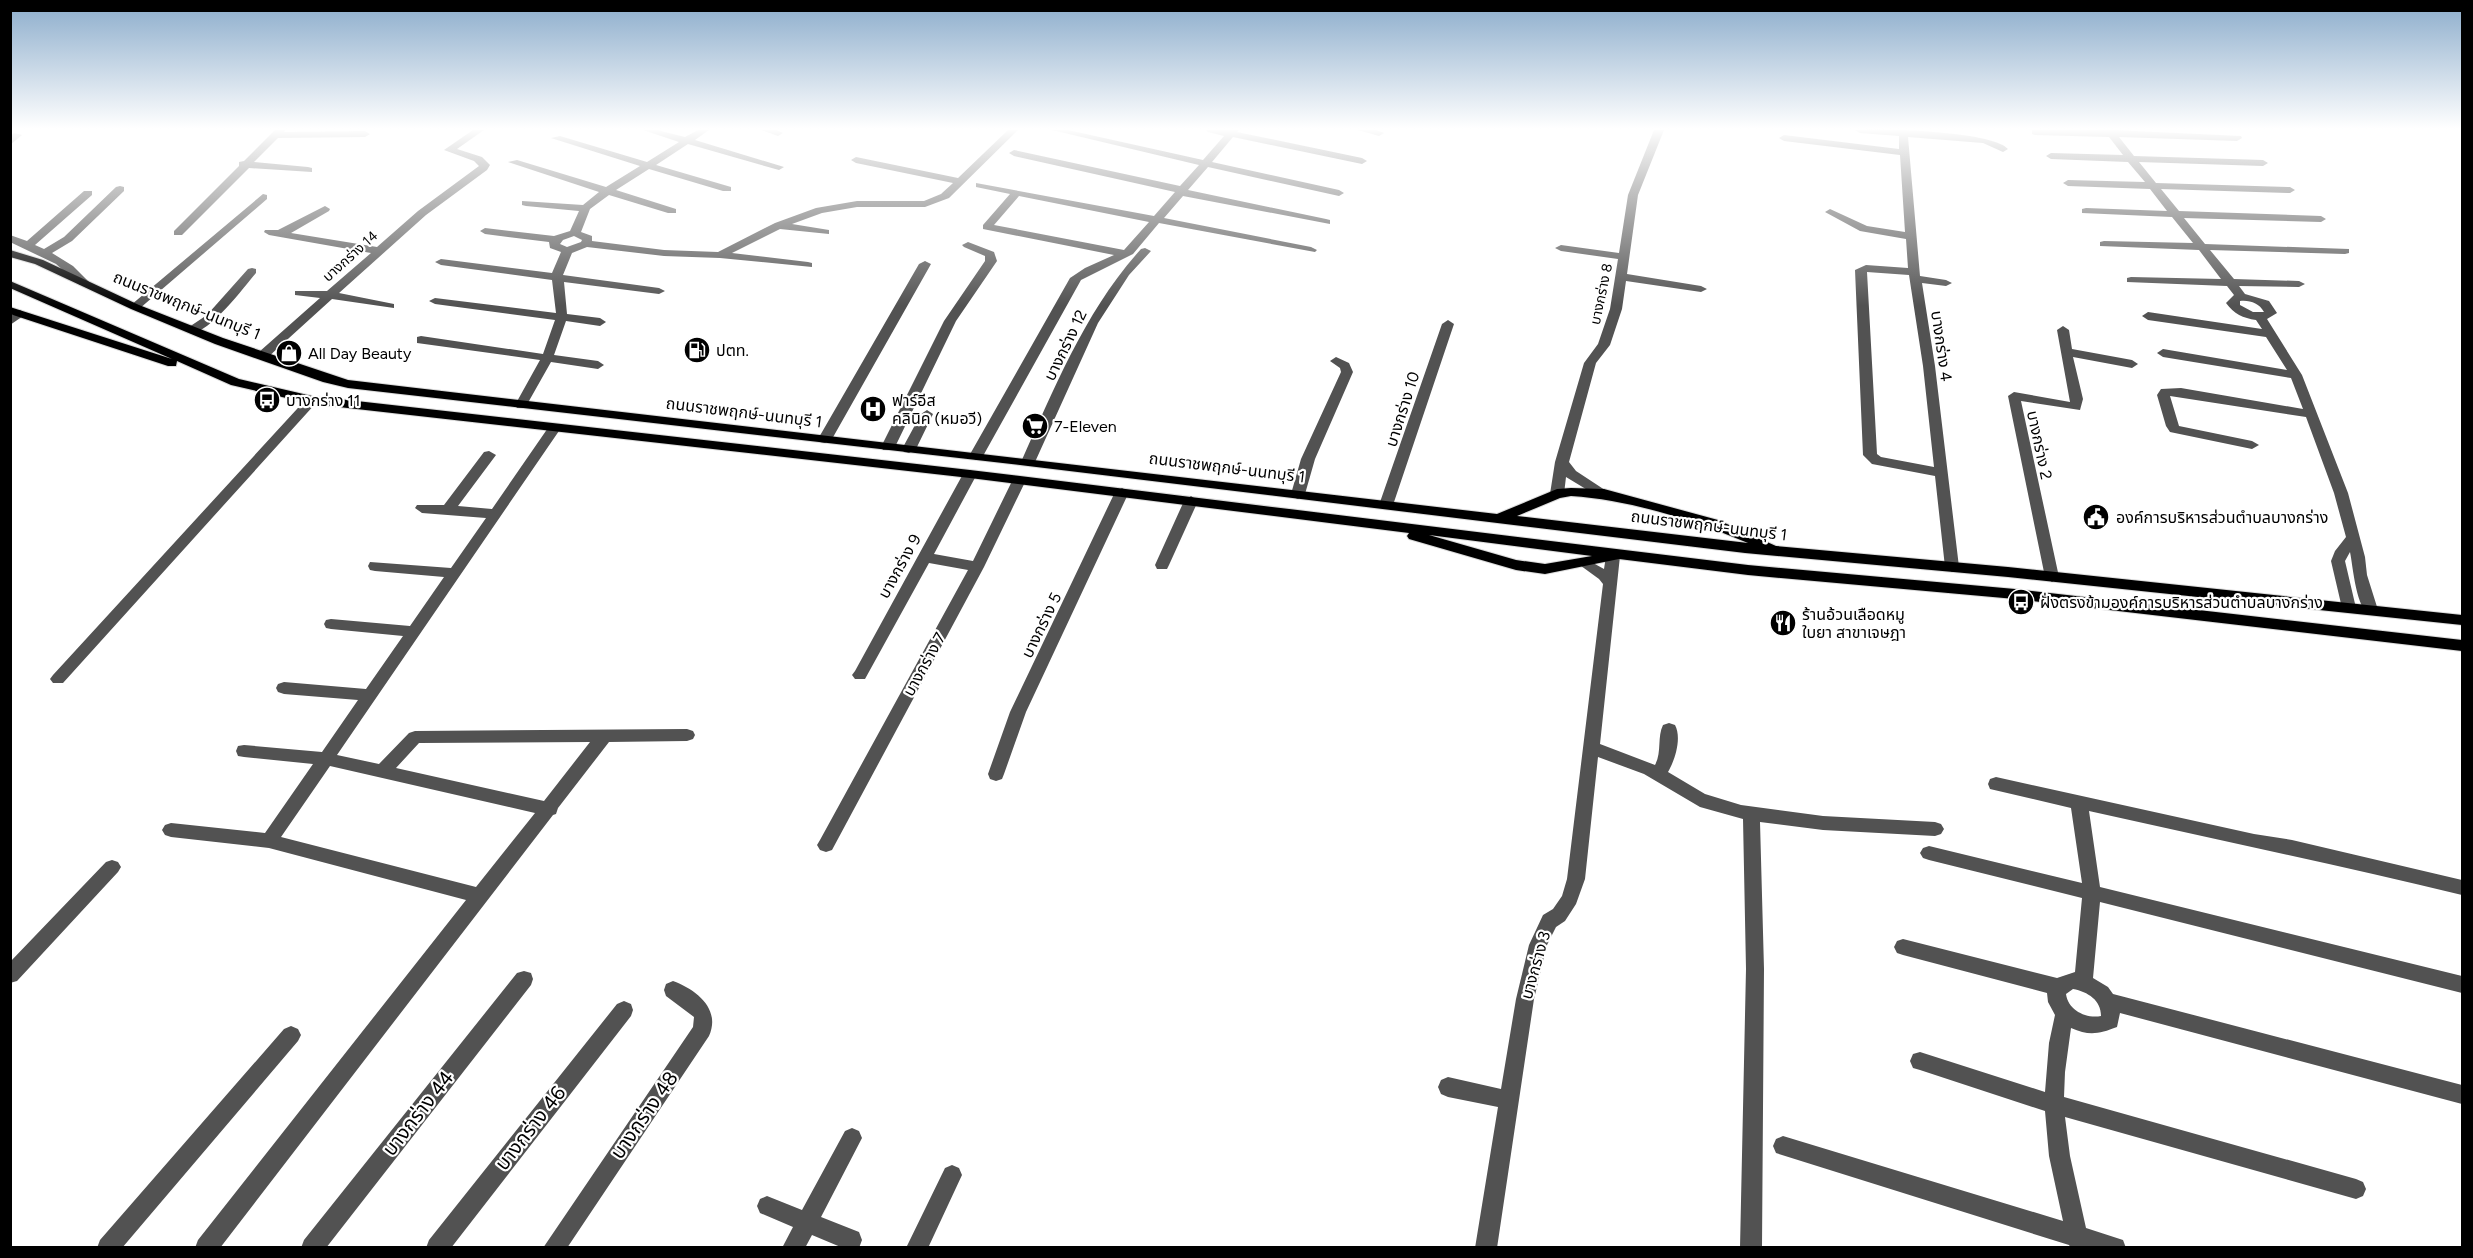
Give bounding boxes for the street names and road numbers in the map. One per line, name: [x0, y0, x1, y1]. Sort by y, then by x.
street label: บางกร่าง 14: [319, 227, 382, 285]
street label: บางกร่าง 8: [1587, 262, 1616, 326]
street label: ถนนราชพฤกษ์-นนทบุรี 1: [110, 267, 263, 344]
street label: บางกร่าง 12: [1040, 307, 1091, 384]
street label: บางกร่าง 4: [1927, 310, 1956, 383]
street label: บางกร่าง 10: [1381, 369, 1424, 449]
street label: ถนนราชพฤกษ์-นนทบุรี 1: [665, 393, 823, 431]
street label: บางกร่าง 2: [2023, 409, 2056, 481]
street label: ถนนราชพฤกษ์-นนทบุรี 1: [1148, 448, 1306, 486]
street label: ถนนราชพฤกษ์-นนทบุรี 1: [1630, 506, 1788, 544]
street label: บางกร่าง 9: [874, 531, 925, 602]
street label: บางกร่าง 5: [1017, 589, 1065, 661]
street label: บางกร่าง 7: [899, 629, 950, 699]
street label: บางกร่าง 3: [1517, 929, 1554, 1001]
street label: บางกร่าง 44: [377, 1066, 459, 1160]
street label: บางกร่าง 48: [605, 1067, 683, 1163]
street label: บางกร่าง 46: [490, 1081, 570, 1175]

